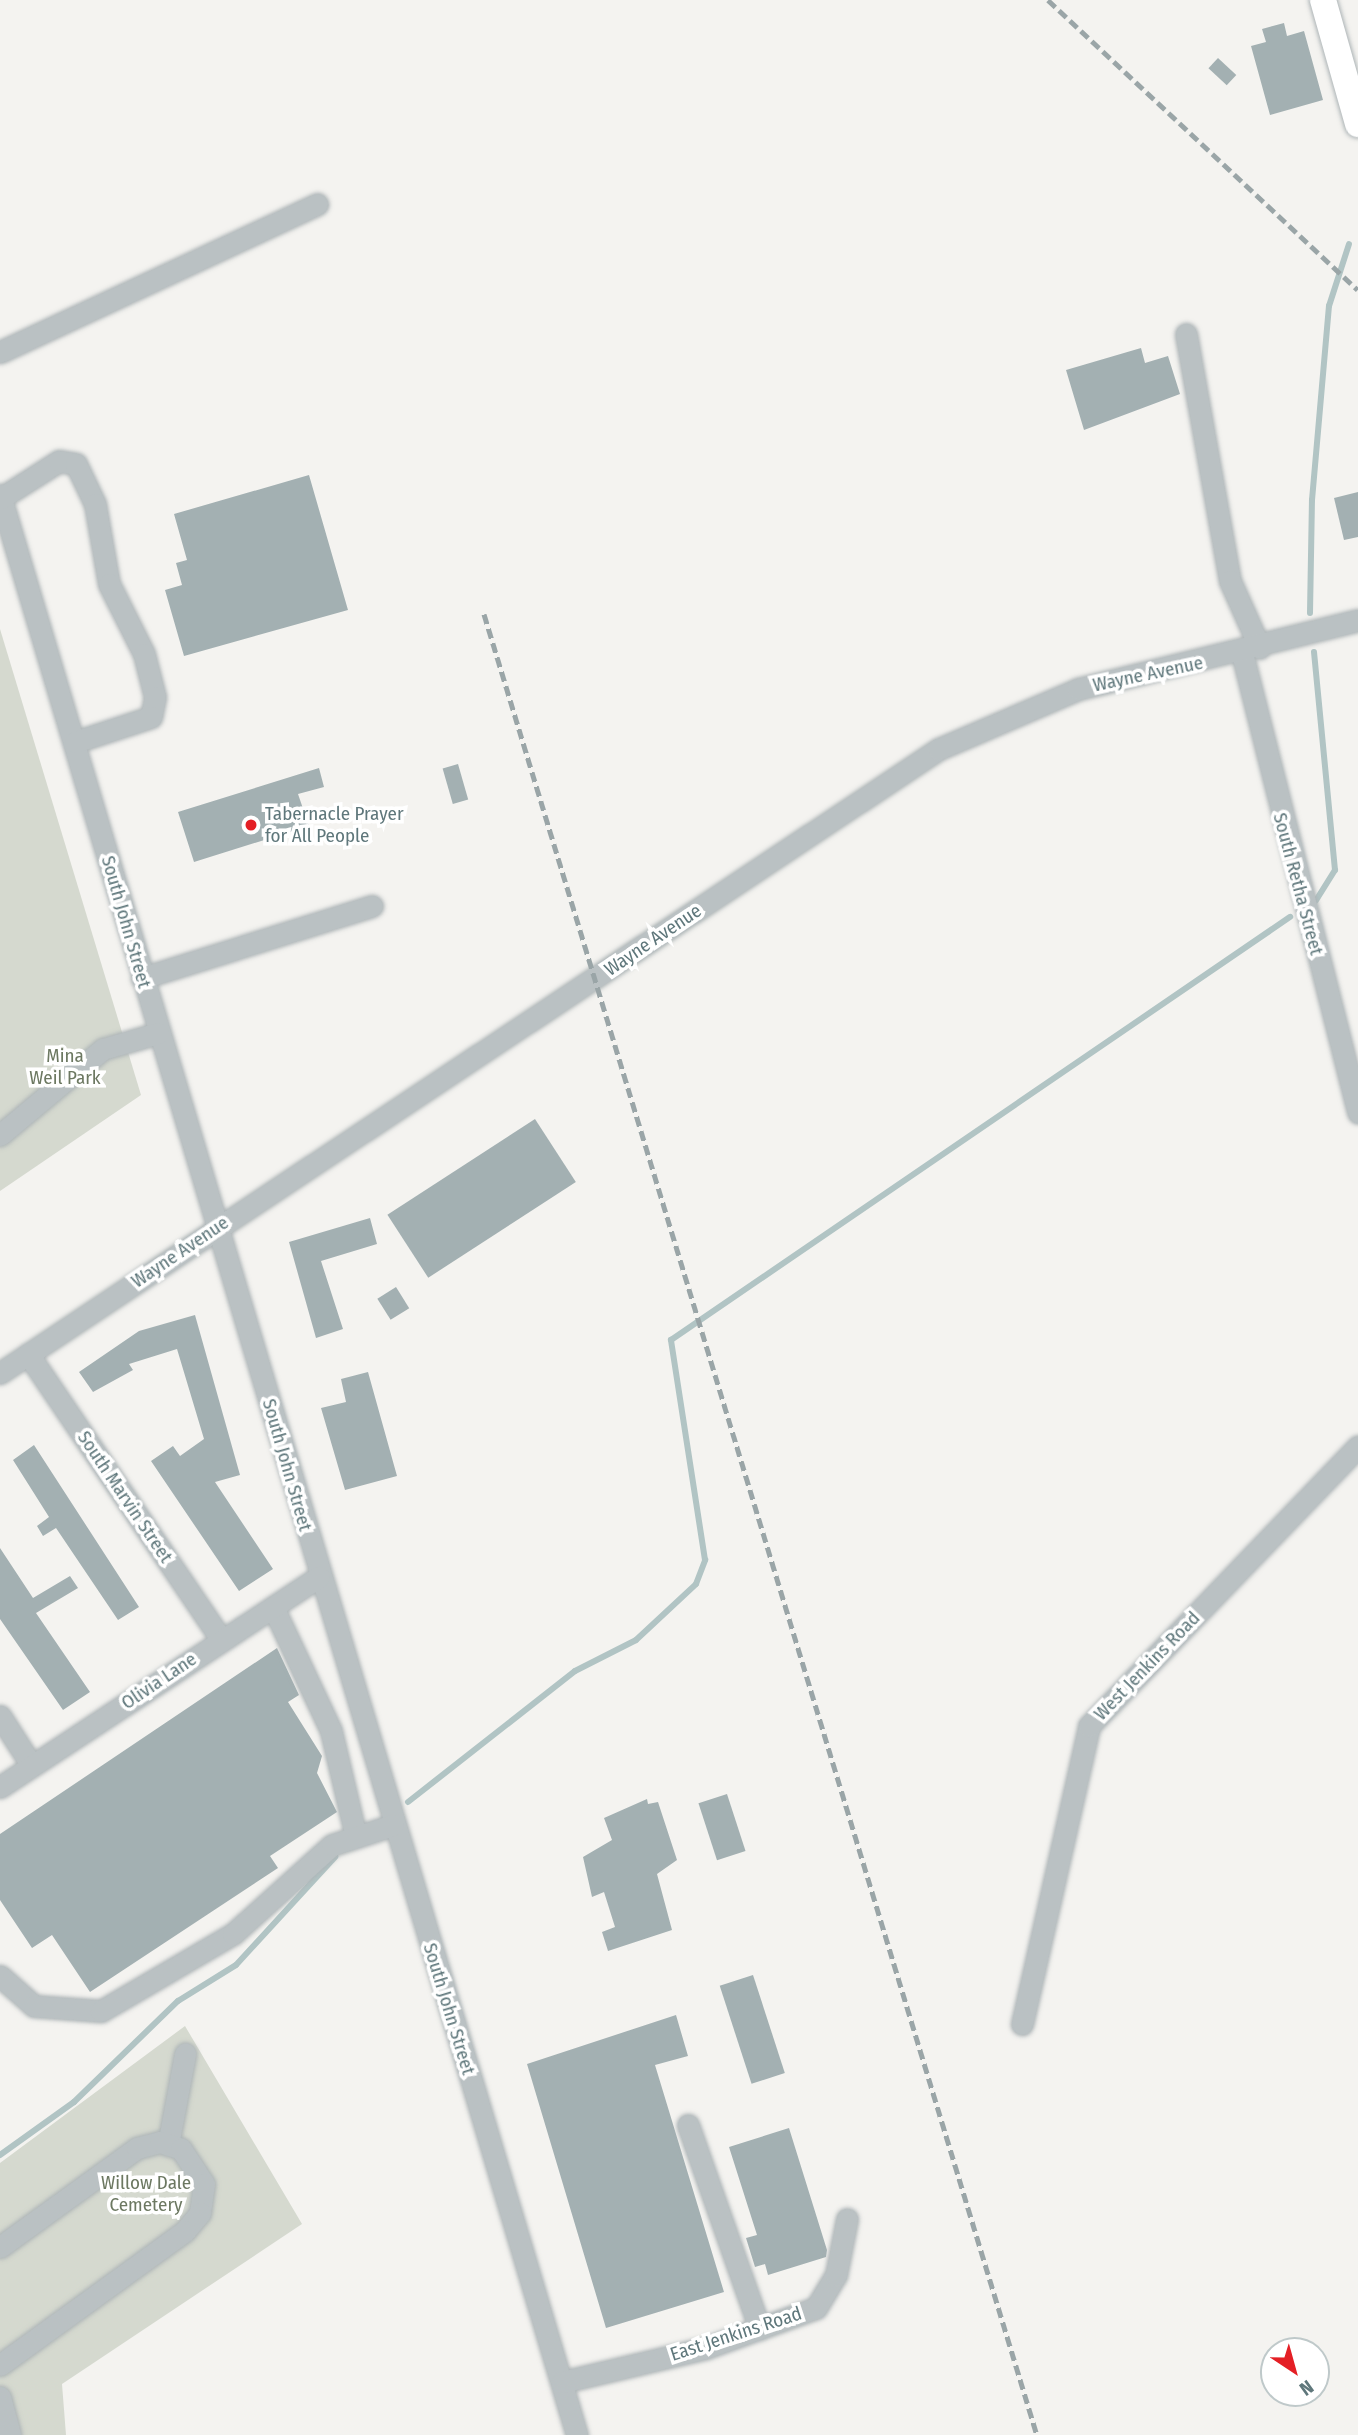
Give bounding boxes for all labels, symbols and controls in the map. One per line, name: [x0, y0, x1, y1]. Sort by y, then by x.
street label: Wayne Avenue: [1091, 651, 1205, 697]
place label: Tabernacle Prayer for All People: [265, 803, 404, 847]
street label: South Retha Street: [1268, 810, 1328, 958]
marker: Tabernacle Prayer for All People: [243, 817, 259, 833]
street label: South John Street: [96, 853, 156, 991]
street label: Wayne Avenue: [600, 899, 706, 981]
park label: Mina Weil Park: [29, 1045, 101, 1089]
street label: Wayne Avenue: [127, 1211, 233, 1293]
street label: South John Street: [257, 1396, 317, 1534]
street label: South Marvin Street: [73, 1427, 177, 1567]
street label: West Jenkins Road: [1089, 1607, 1205, 1725]
street label: Olivia Lane: [117, 1648, 201, 1714]
street label: South John Street: [418, 1940, 480, 2078]
park label: Willow Dale Cemetery: [101, 2172, 191, 2216]
street label: East Jenkins Road: [667, 2302, 805, 2366]
north arrow: [1260, 2337, 1330, 2407]
text: N: [1295, 2375, 1318, 2400]

